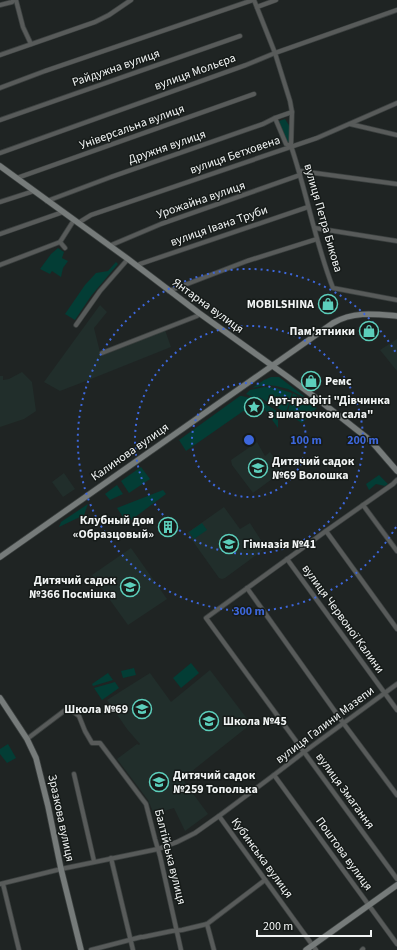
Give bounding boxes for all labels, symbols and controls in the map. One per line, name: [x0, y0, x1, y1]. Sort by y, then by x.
street label: Райдужна вулиця: [70, 45, 162, 91]
street label: вулиця Мольєра: [152, 49, 238, 95]
street label: Універсальна вулиця: [77, 100, 187, 154]
street label: Дружня вулиця: [126, 126, 208, 168]
street label: вулиця Бетховена: [188, 132, 282, 178]
street label: вулиця Петра Бикова: [299, 162, 347, 274]
street label: Урожайна вулиця: [154, 177, 248, 223]
street label: вулиця Івана Труби: [168, 201, 270, 251]
street label: Янтарна вулиця: [169, 274, 247, 338]
shop icon: MOBILSHINA: [317, 293, 339, 315]
place label: MOBILSHINA: [247, 296, 314, 313]
shop icon: Пам'ятники: [358, 320, 380, 342]
place label: Пам'ятники: [289, 323, 355, 340]
shop icon: Ремс: [300, 370, 322, 392]
place label: Ремс: [325, 373, 352, 390]
place label: Арт-графіті "Дівчинка з шматочком сала": [267, 392, 390, 423]
place icon: Арт-графіті "Дівчинка з шматочком сала": [243, 396, 265, 418]
street label: Калинова вулиця: [88, 419, 172, 485]
text: 100 m: [290, 432, 322, 449]
text: 200 m: [347, 432, 379, 449]
centre of rings: [242, 433, 256, 447]
place label: Дитячий садок №69 Волошка: [272, 453, 355, 484]
school or university icon: Дитячий садок №69 Волошка: [247, 457, 269, 479]
place label: Клубный дом «Образцовый»: [73, 512, 154, 543]
building icon: Клубный дом «Образцовый»: [157, 516, 179, 538]
school or university icon: Гімназія №41: [218, 533, 240, 555]
place label: Гімназія №41: [243, 536, 316, 553]
street label: вулиця Червоної Калини: [298, 561, 388, 677]
place label: Дитячий садок №366 Посмішка: [29, 572, 116, 603]
school or university icon: Дитячий садок №366 Посмішка: [119, 576, 141, 598]
text: 300 m: [233, 603, 265, 620]
street label: вулиця Галини Мазепи: [272, 682, 378, 768]
school or university icon: Школа №69: [131, 698, 153, 720]
place label: Школа №69: [64, 701, 128, 718]
school or university icon: Школа №45: [198, 710, 220, 732]
place label: Школа №45: [223, 713, 287, 730]
street label: вулиця Змагання: [312, 749, 378, 833]
place label: Дитячий садок №259 Тополька: [173, 767, 258, 798]
school or university icon: Дитячий садок №259 Тополька: [148, 771, 170, 793]
street label: Зразкова вулиця: [43, 773, 79, 863]
street label: Балтійська вулиця: [150, 807, 190, 907]
street label: Кубинська вулиця: [227, 814, 297, 902]
street label: Поштова вулиця: [311, 814, 377, 894]
scale bar: [257, 912, 371, 938]
text: 200 m: [263, 918, 293, 935]

